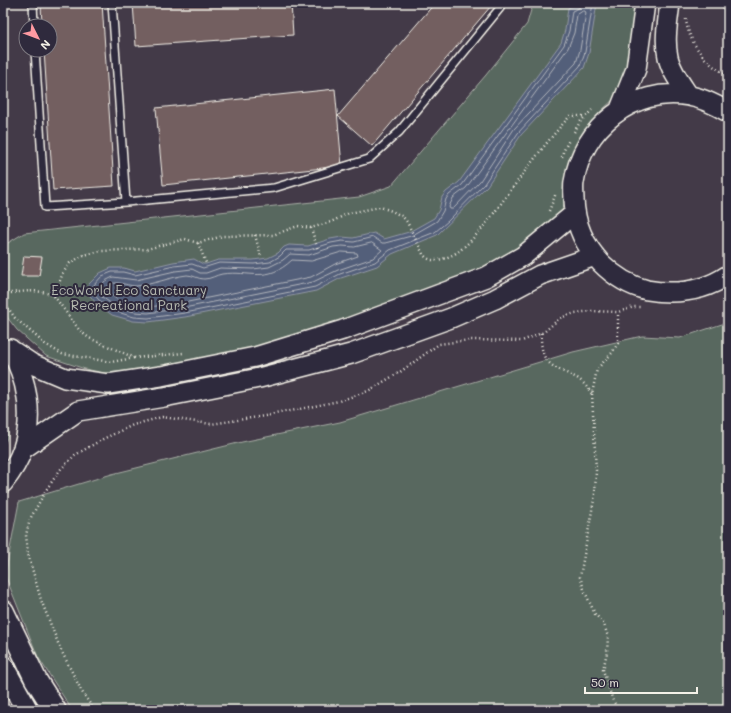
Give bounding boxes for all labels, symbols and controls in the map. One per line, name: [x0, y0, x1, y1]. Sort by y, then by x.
north arrow: [18, 18, 58, 58]
text: N: [37, 37, 54, 53]
park label: EcoWorld Eco Sanctuary Recreational Park: [51, 281, 207, 313]
scale bar: [585, 669, 697, 695]
text: 50 m: [591, 674, 619, 690]

